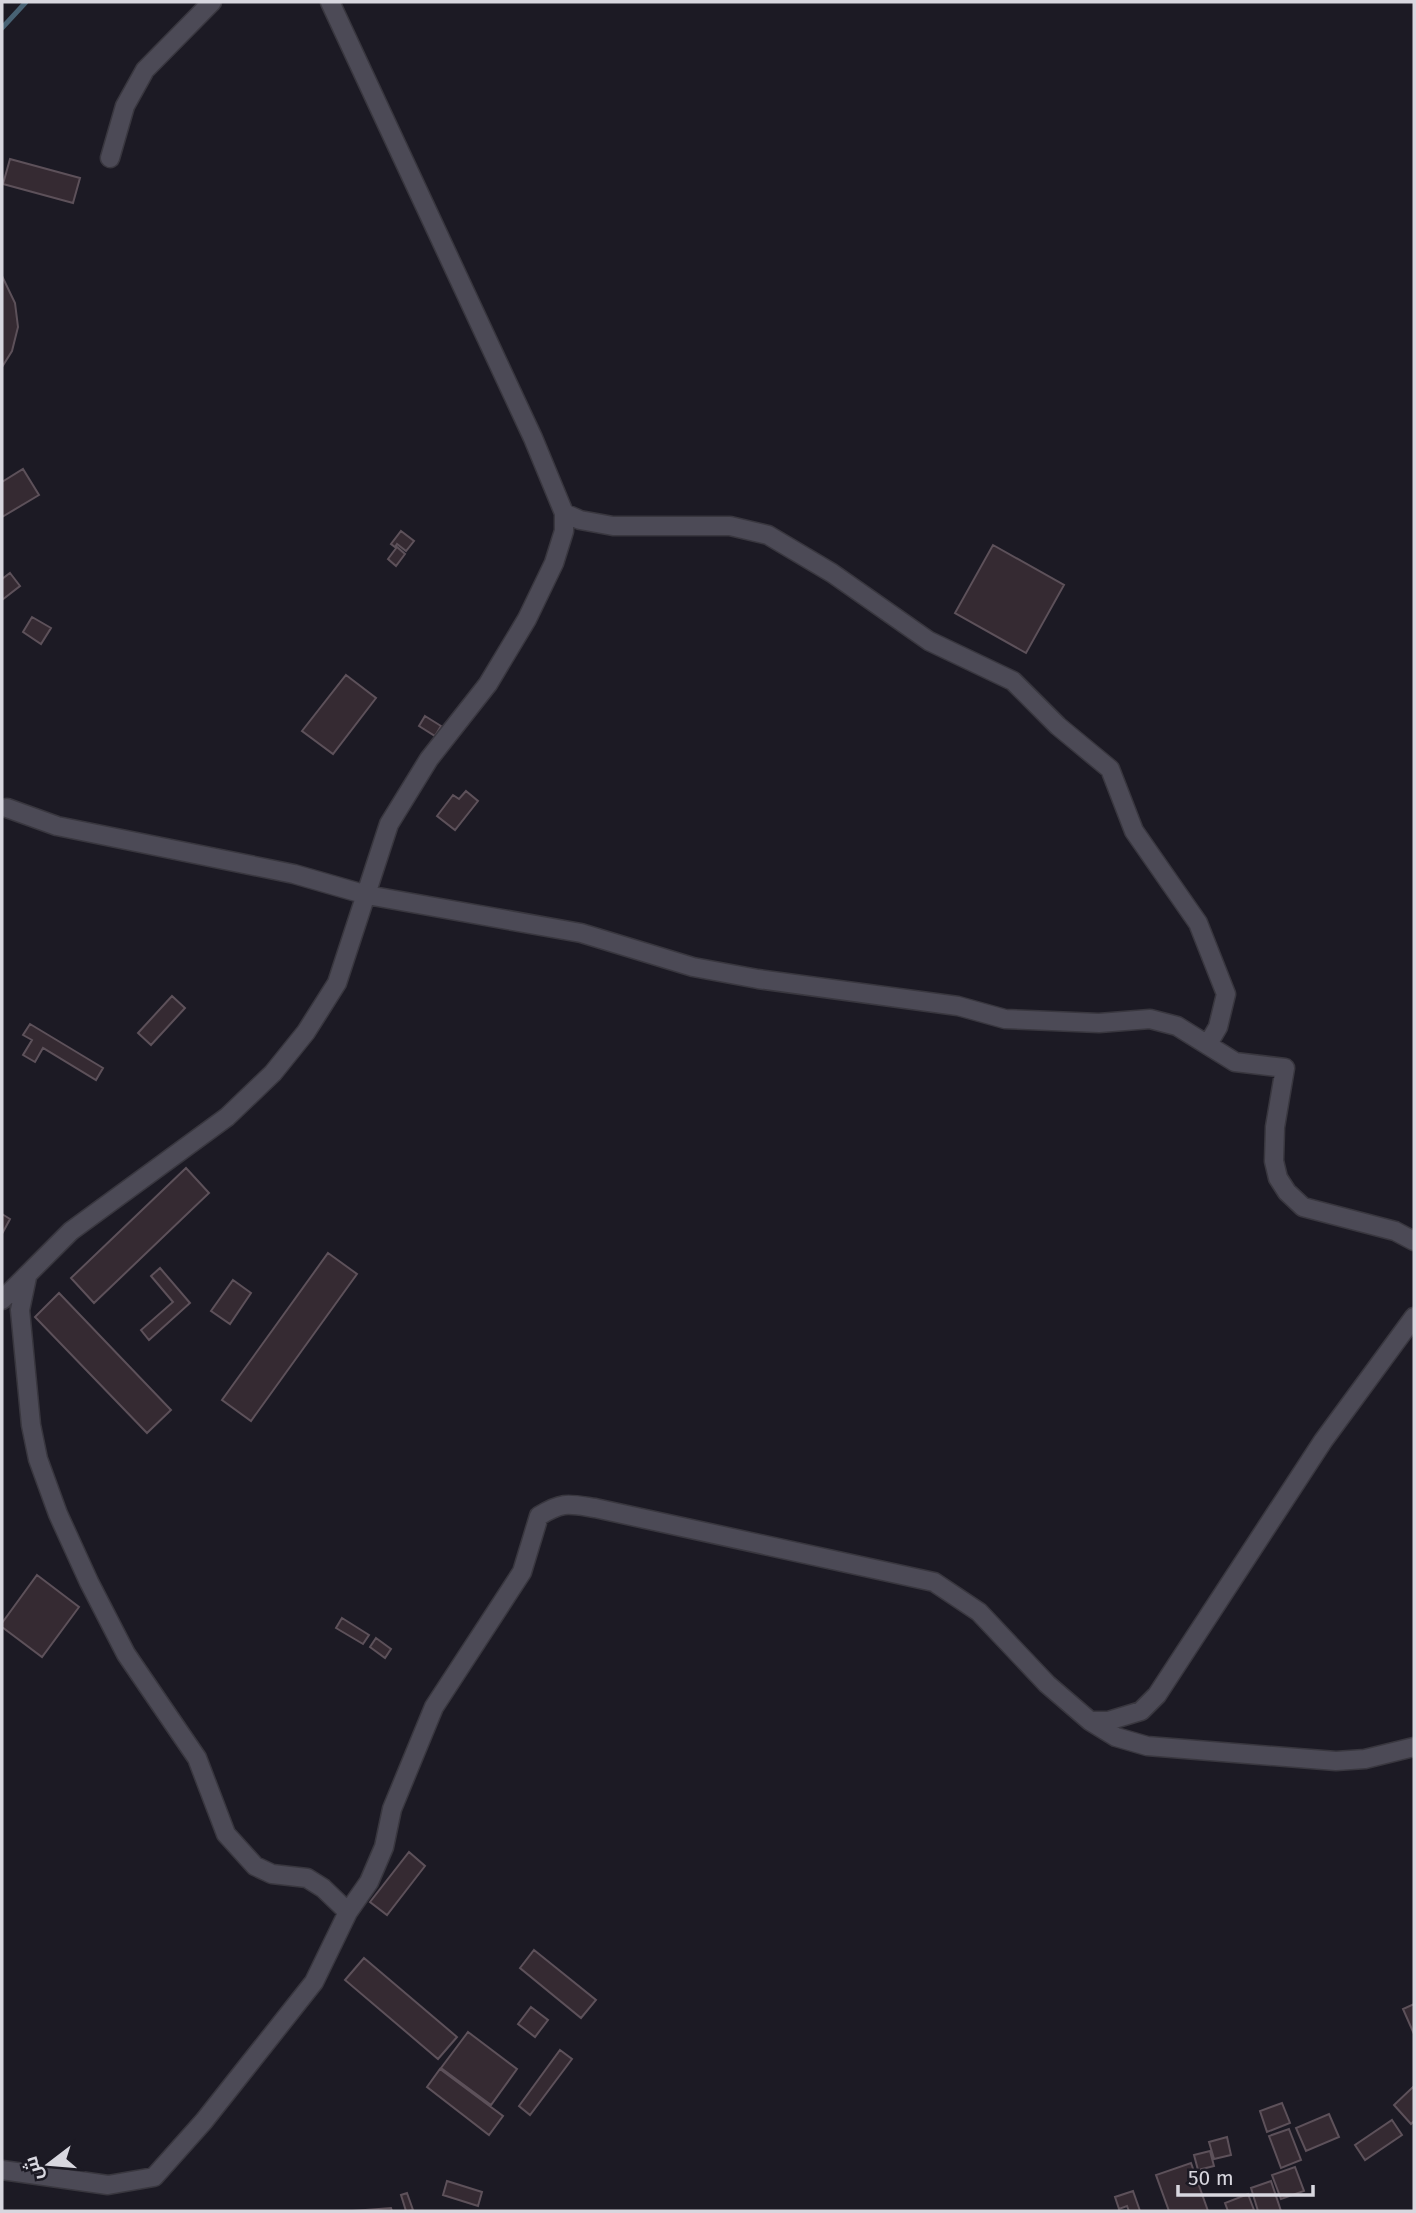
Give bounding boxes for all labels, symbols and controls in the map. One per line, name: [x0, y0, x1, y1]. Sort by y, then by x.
north arrow: [14, 2129, 84, 2199]
text: ش: [19, 2154, 48, 2183]
scale bar: [1178, 2154, 1313, 2198]
text: 50 m: [1188, 2165, 1234, 2191]

